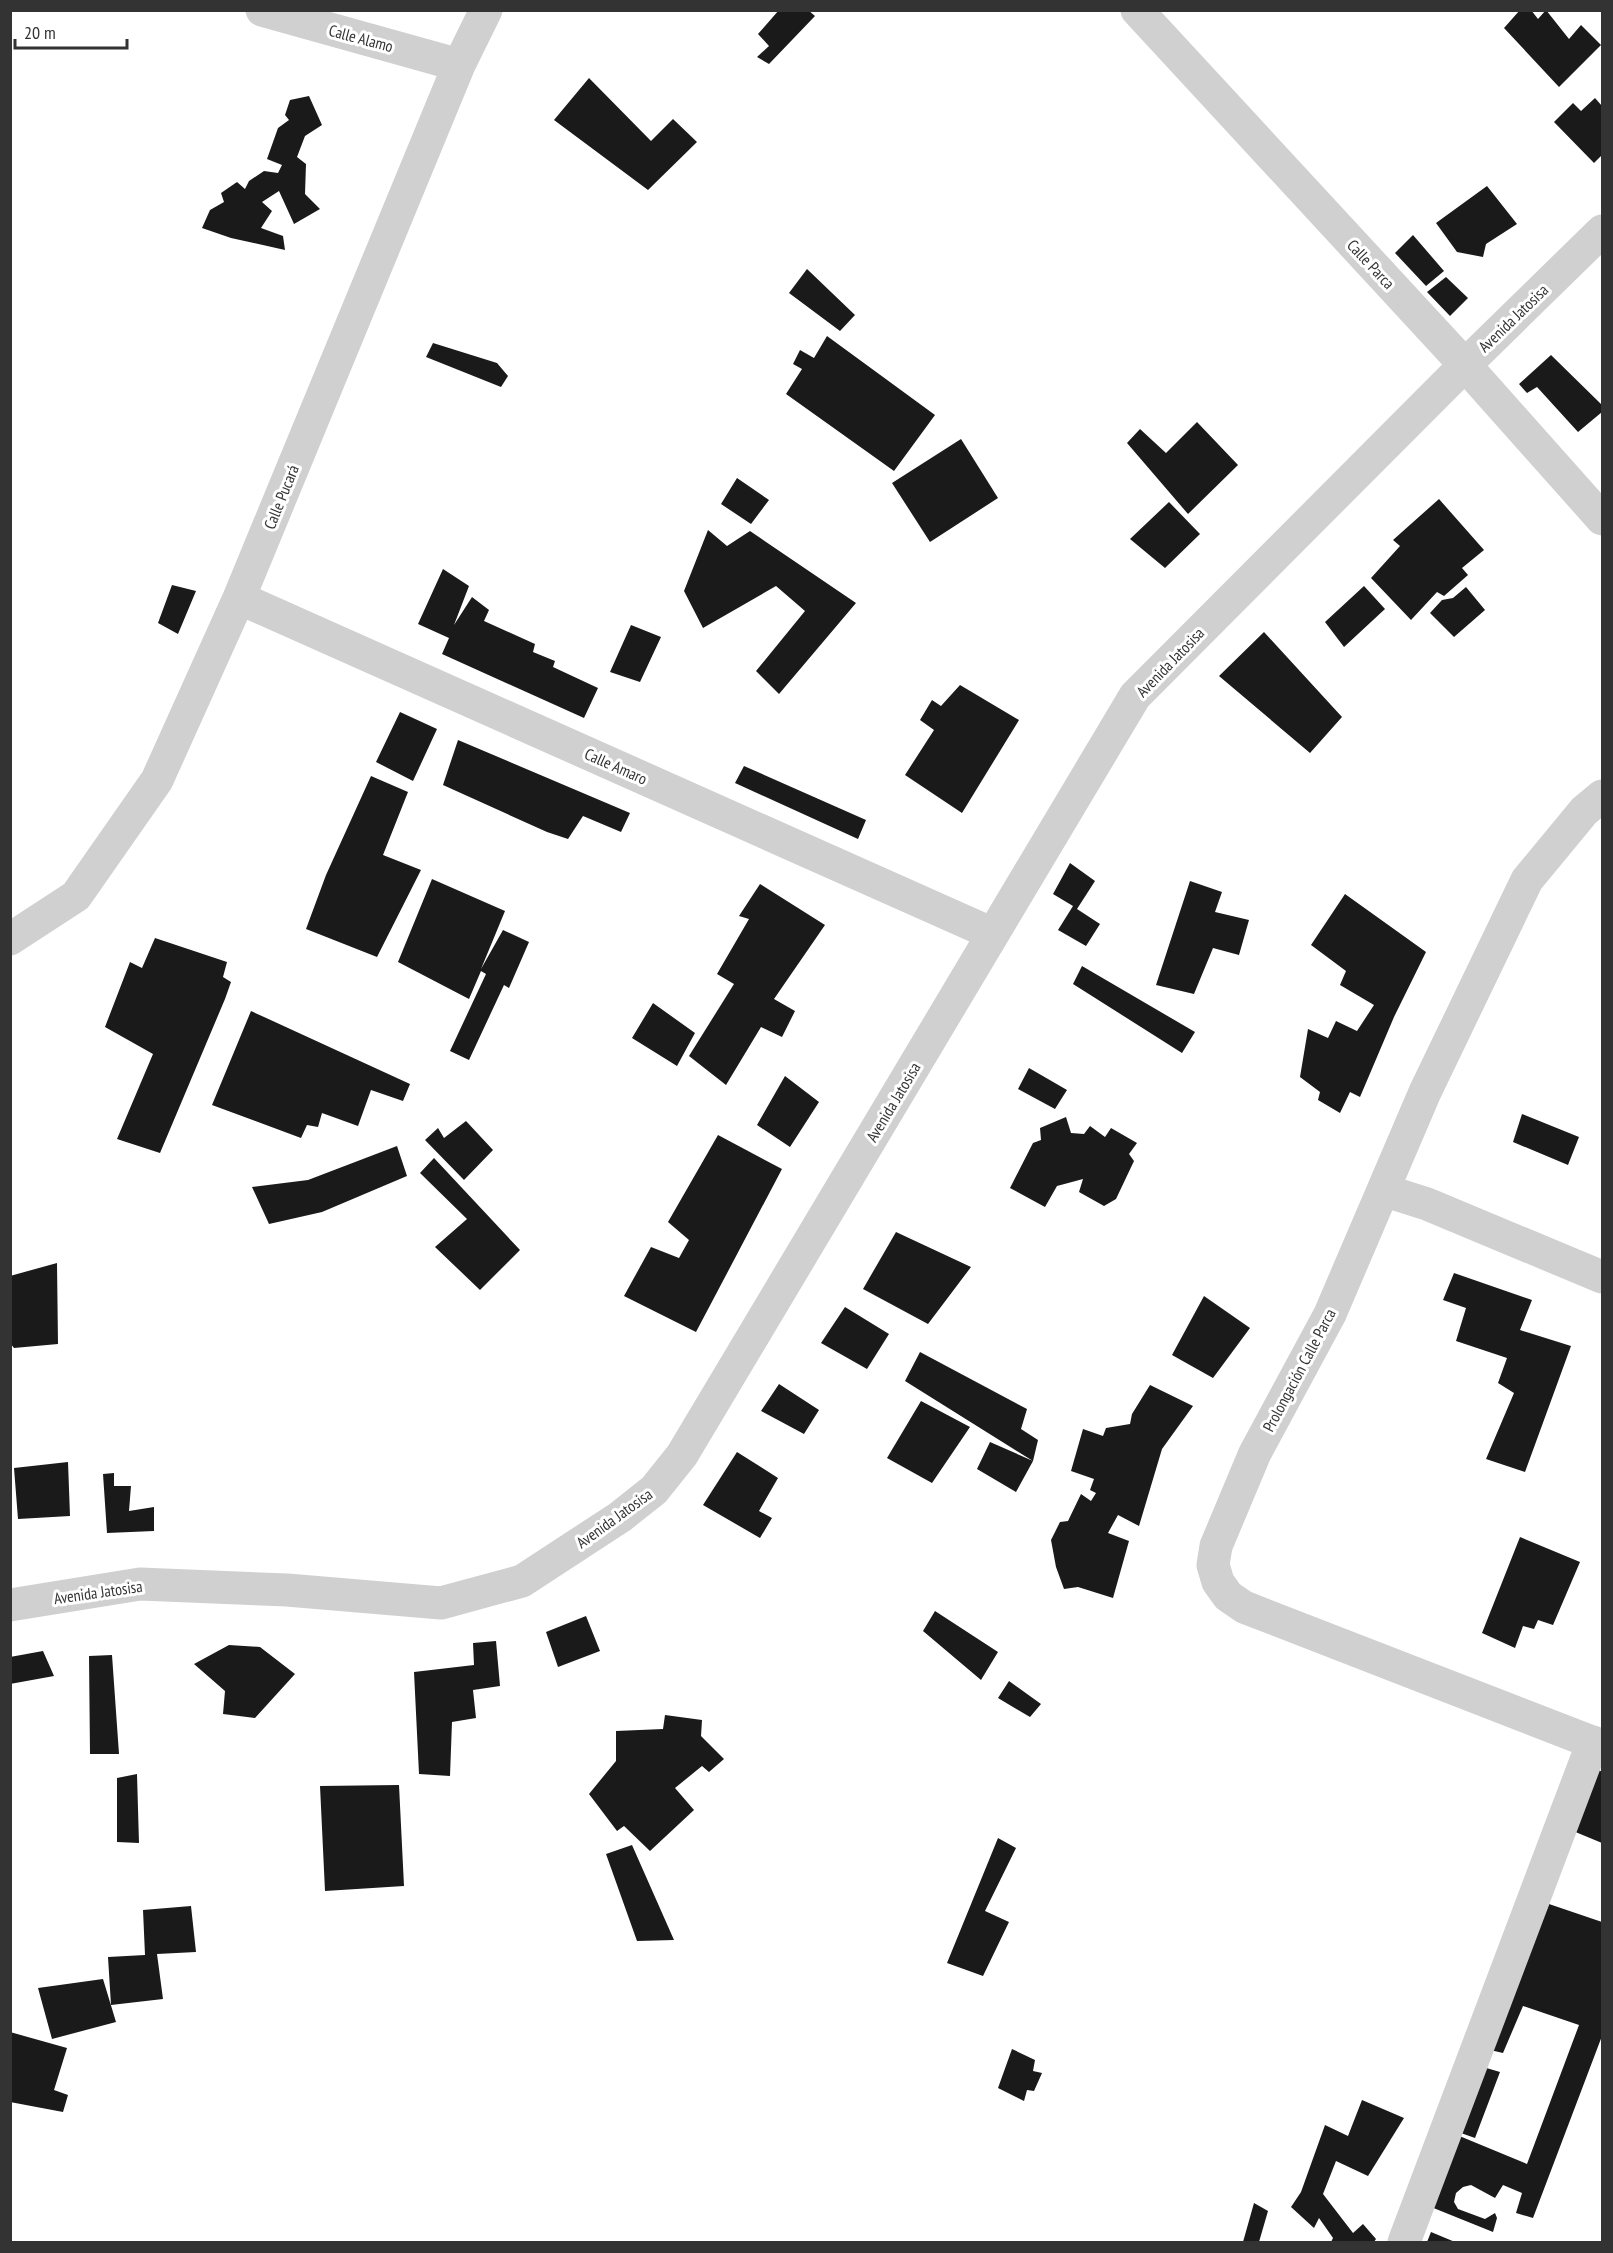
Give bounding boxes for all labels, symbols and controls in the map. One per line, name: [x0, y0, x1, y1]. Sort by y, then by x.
scale bar: [15, 12, 128, 50]
street label: Calle Alamo: [327, 20, 395, 56]
text: 20 m: [24, 21, 56, 44]
street label: Calle Parca: [1343, 235, 1399, 293]
street label: Avenida Jatosisa: [1474, 280, 1552, 356]
street label: Calle Pucará: [259, 462, 303, 532]
street label: Avenida Jatosisa: [1132, 623, 1208, 701]
street label: Calle Amaro: [582, 743, 650, 789]
street label: Avenida Jatosisa: [861, 1059, 925, 1145]
street label: Prolongación Calle Parca: [1258, 1305, 1340, 1435]
street label: Avenida Jatosisa: [572, 1484, 656, 1552]
street label: Avenida Jatosisa: [52, 1576, 144, 1608]

